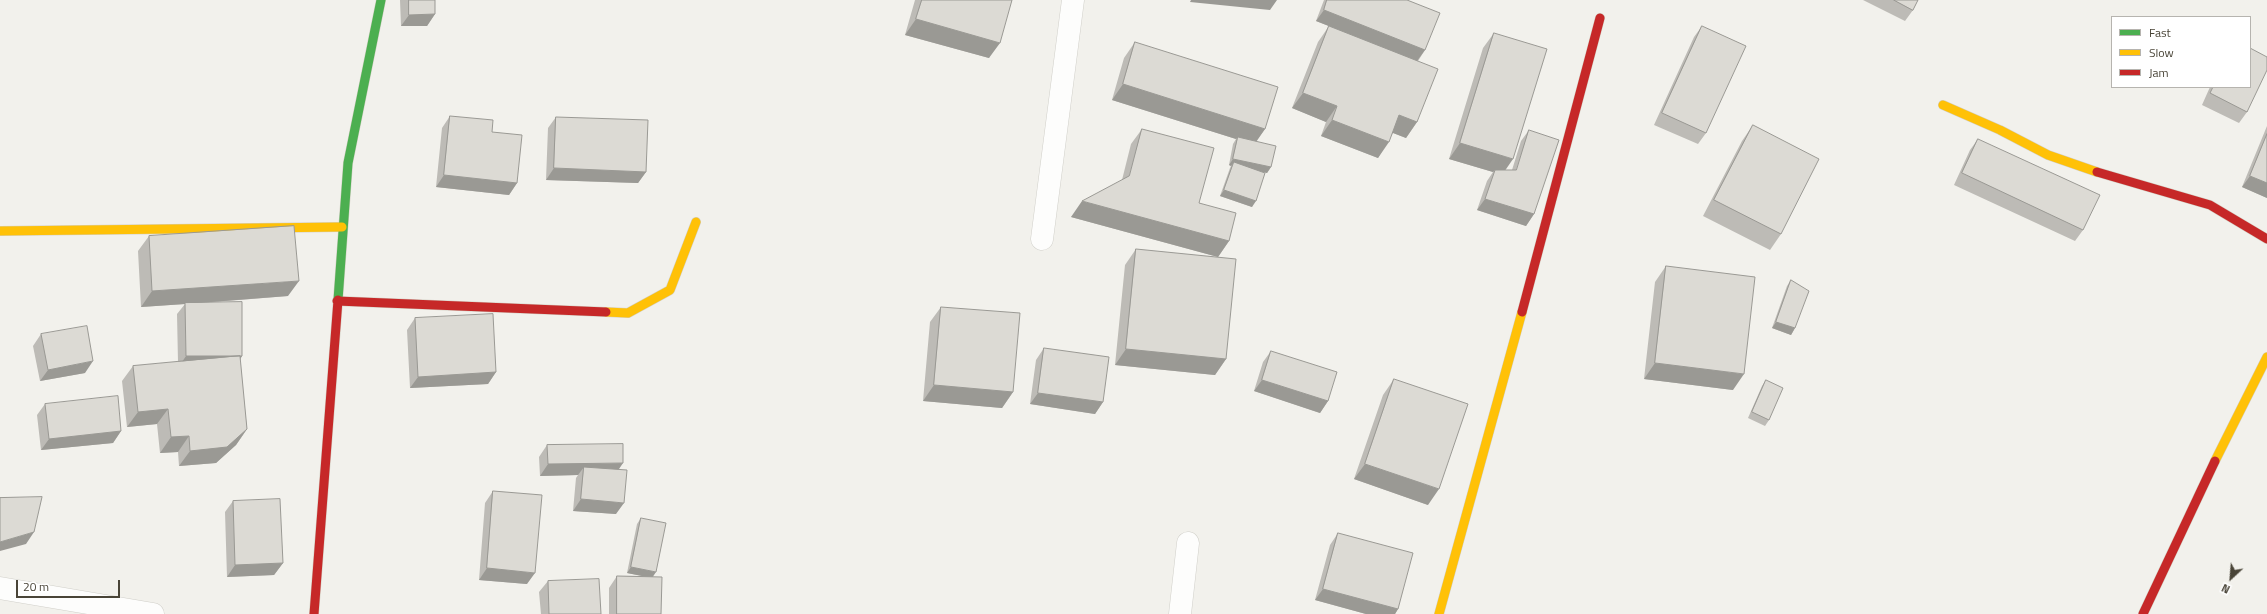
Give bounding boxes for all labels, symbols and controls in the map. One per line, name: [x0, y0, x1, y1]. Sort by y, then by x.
legend: [2111, 16, 2251, 88]
text: Fast: [2149, 23, 2171, 42]
text: Slow: [2149, 43, 2174, 62]
text: Jam: [2149, 63, 2169, 82]
north arrow: [2211, 558, 2251, 598]
scale bar: [18, 572, 122, 598]
text: 20 m: [23, 577, 49, 596]
text: N: [2219, 580, 2233, 598]

